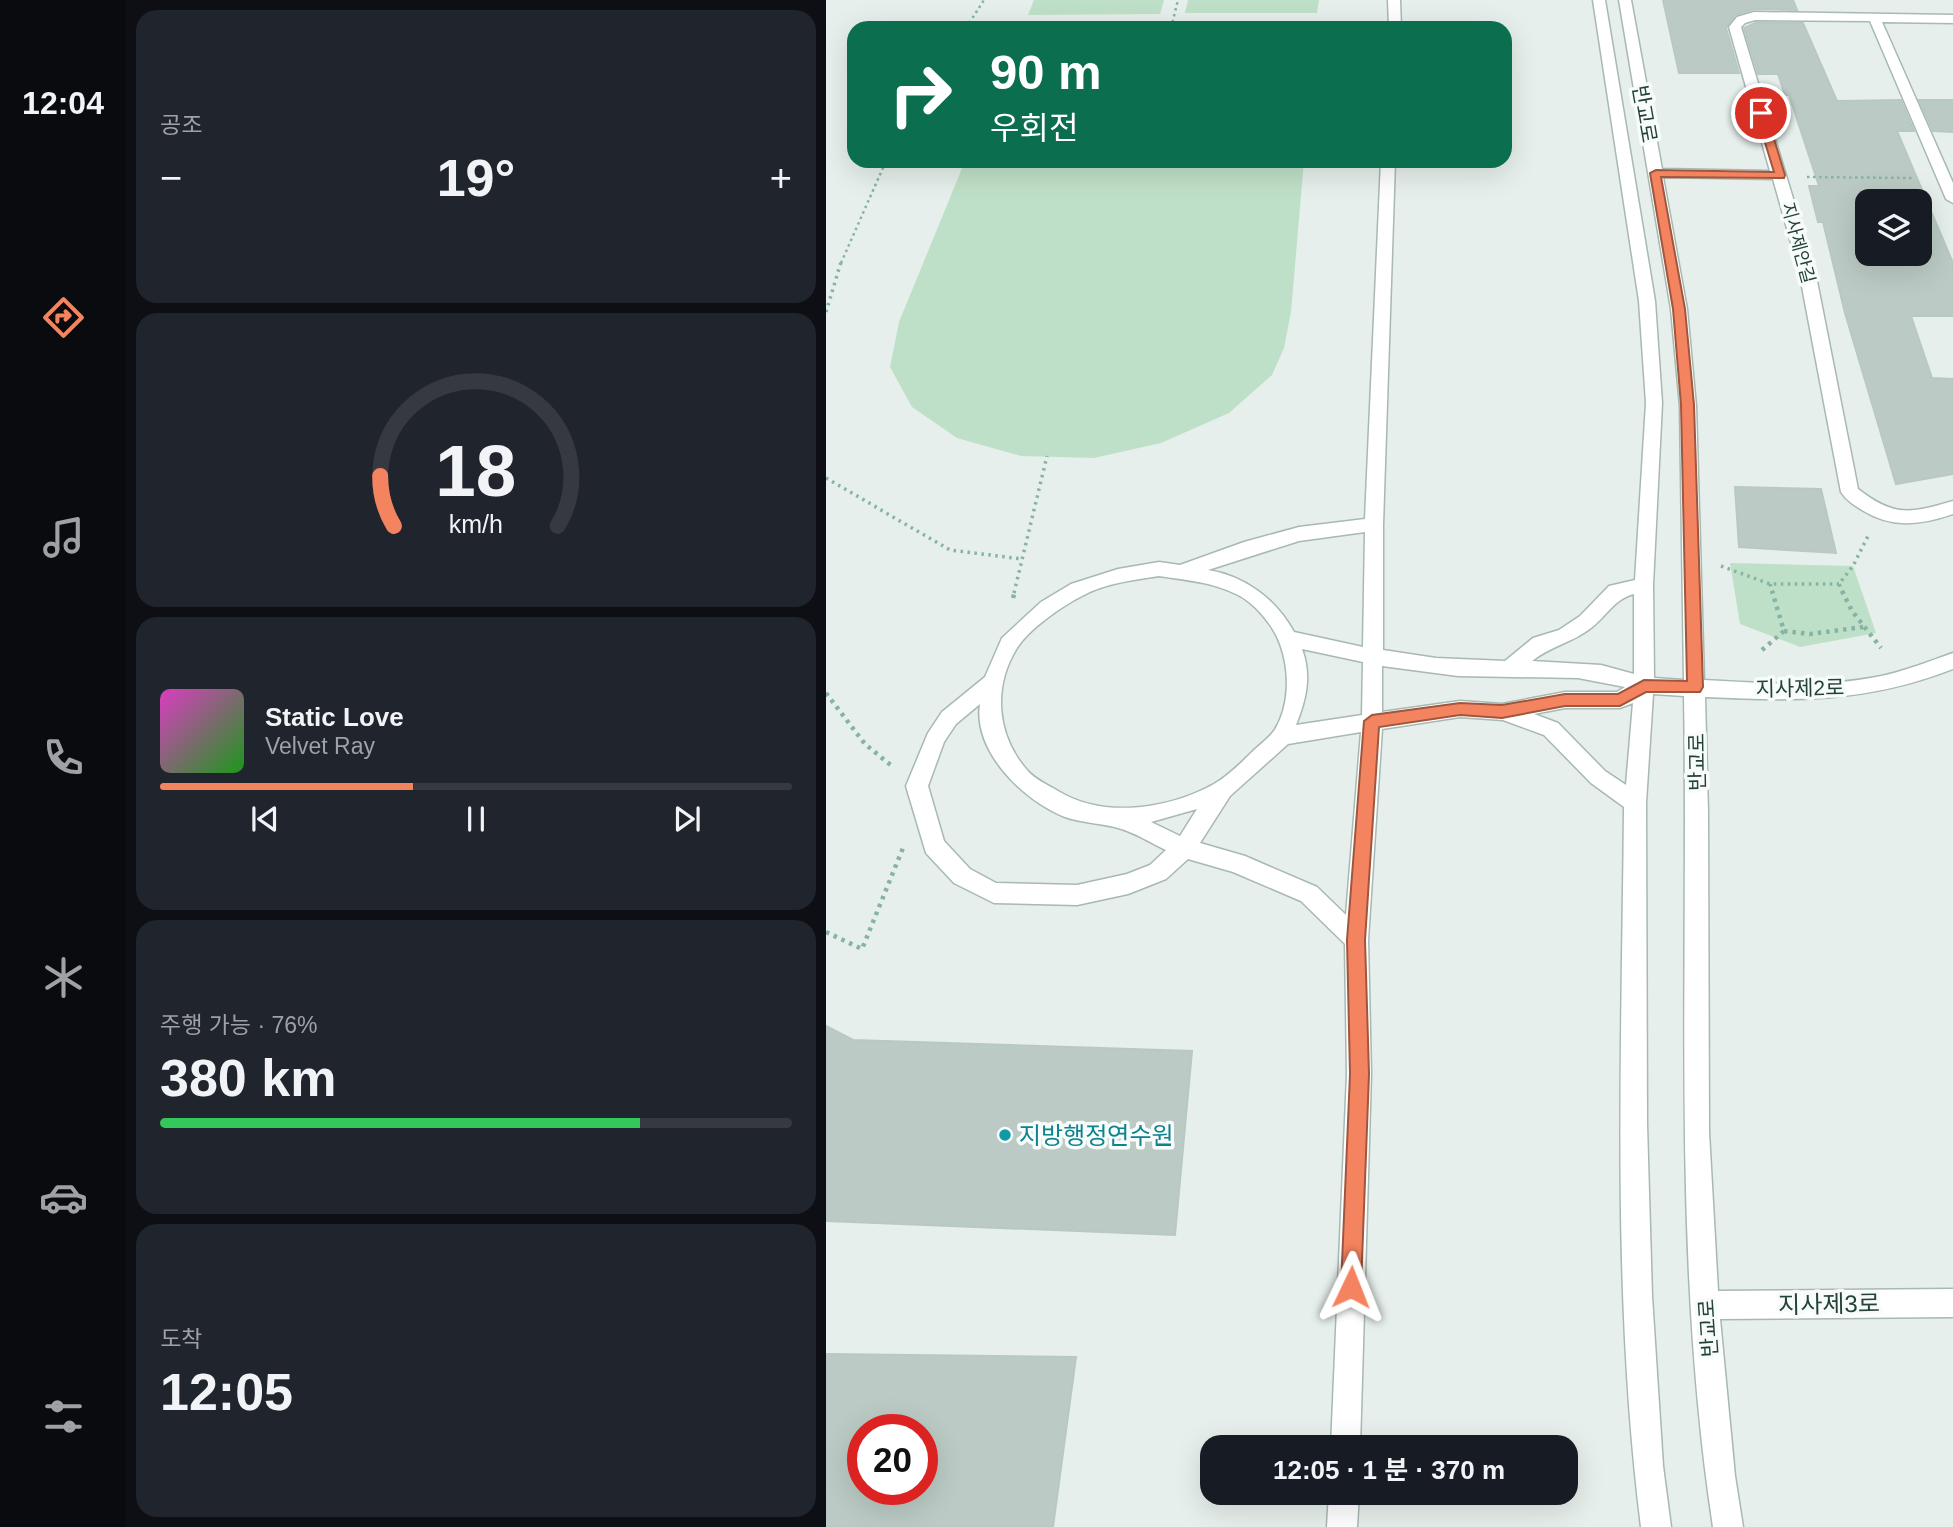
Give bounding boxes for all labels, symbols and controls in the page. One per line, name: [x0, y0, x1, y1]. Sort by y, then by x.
text: 90 m: [990, 45, 1102, 99]
icon: right: [875, 49, 966, 140]
street label: 반교로: [1629, 83, 1661, 145]
pin: [1731, 83, 1791, 143]
text: 12:04: [22, 85, 104, 121]
icon: arrive: [1742, 94, 1780, 132]
text: 우회전: [990, 110, 1078, 146]
text: 공조: [160, 112, 202, 138]
text: 19°: [437, 149, 515, 207]
text: −: [160, 157, 182, 199]
text: +: [770, 157, 792, 199]
map controls: [1855, 189, 1932, 266]
button: layers: [1855, 189, 1932, 266]
street label: 지사제안길: [1778, 200, 1818, 286]
icon: directions: [39, 293, 88, 342]
text: 18: [436, 431, 516, 512]
text: km/h: [449, 510, 503, 538]
icon: music: [39, 513, 88, 562]
street label: 지사제2로: [1755, 676, 1845, 700]
text: Static Love: [265, 702, 404, 732]
icon: phone: [39, 733, 88, 782]
text: Velvet Ray: [265, 733, 375, 759]
street label: 반교로: [1685, 733, 1709, 791]
icon: previous: [246, 800, 284, 838]
icon: pause: [457, 800, 495, 838]
icon: next: [668, 800, 706, 838]
icon: climate: [39, 953, 88, 1002]
text: 주행 가능 · 76%: [160, 1012, 318, 1038]
text: 380 km: [160, 1049, 336, 1107]
place label: 지방행정연수원: [1019, 1122, 1174, 1149]
marker: 지방행정연수원: [997, 1127, 1013, 1143]
icon: car: [39, 1173, 88, 1222]
position arrow: [1314, 1250, 1388, 1324]
street label: 지사제3로: [1778, 1290, 1880, 1318]
street label: 반교로: [1695, 1298, 1721, 1358]
text: 도착: [160, 1326, 202, 1352]
text: 12:05: [160, 1363, 293, 1421]
icon: filters: [39, 1392, 88, 1441]
speed limit sign: 20: [847, 1414, 938, 1505]
text: 12:05 · 1 분 · 370 m: [1273, 1455, 1505, 1485]

